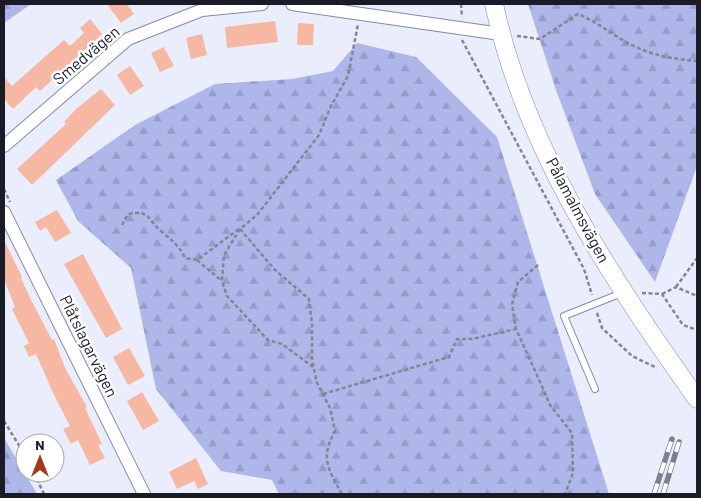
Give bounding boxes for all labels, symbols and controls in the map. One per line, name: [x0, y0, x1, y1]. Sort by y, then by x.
street label: Smedvägen: [49, 21, 123, 88]
street label: Pålamalmsvägen: [543, 154, 614, 266]
street label: Plåtslagarvägen: [57, 292, 122, 400]
north arrow: [15, 433, 65, 483]
text: N: [35, 436, 45, 453]

